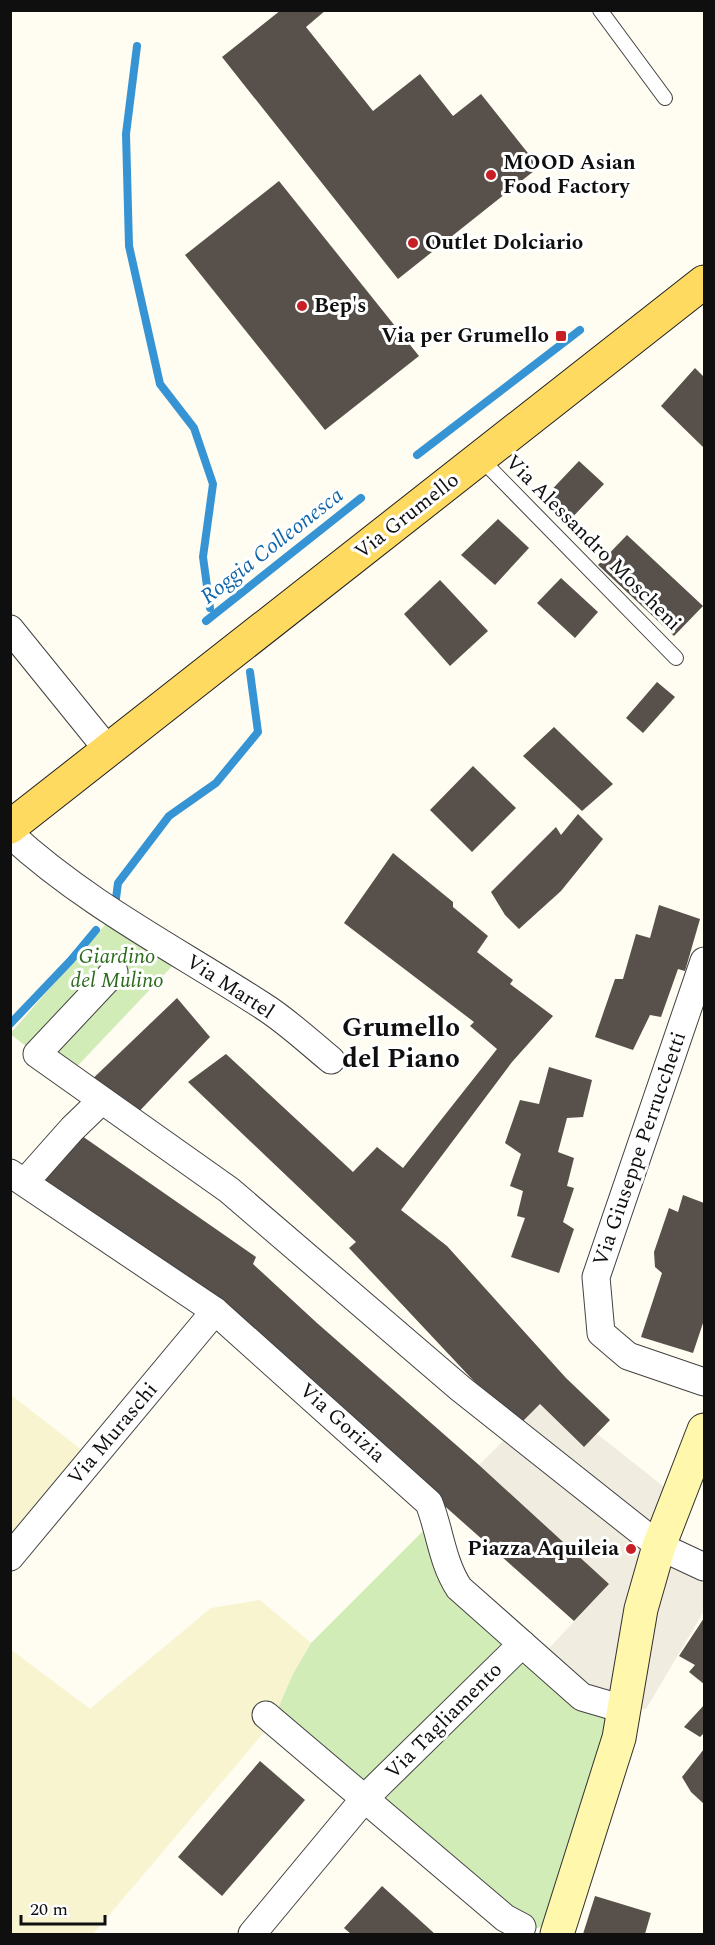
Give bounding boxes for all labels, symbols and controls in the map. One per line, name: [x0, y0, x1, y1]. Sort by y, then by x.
place label: MOOD Asian Food Factory: [503, 147, 636, 203]
marker: MOOD Asian Food Factory: [484, 168, 498, 182]
place label: Outlet Dolciario: [425, 227, 583, 259]
marker: Outlet Dolciario: [406, 236, 420, 250]
place label: Bep's: [314, 290, 366, 322]
marker: Bep's: [295, 299, 309, 313]
place label: Via per Grumello: [381, 320, 549, 352]
marker: Via per Grumello: [554, 329, 568, 343]
street label: Via Alessandro Moscheni: [497, 447, 689, 639]
street label: Via Grumello: [348, 465, 466, 567]
water label: Roggia Colleonesca: [193, 479, 351, 613]
park label: Giardino del Mulino: [70, 941, 164, 997]
street label: Via Martel: [179, 946, 281, 1028]
district label: Grumello del Piano: [342, 1007, 460, 1080]
street label: Via Giuseppe Perrucchetti: [585, 1027, 695, 1271]
street label: Via Muraschi: [60, 1375, 166, 1493]
street label: Via Gorizia: [292, 1375, 393, 1471]
place label: Piazza Aquileia: [467, 1533, 619, 1565]
marker: Piazza Aquileia: [624, 1542, 638, 1556]
street label: Via Tagliamento: [378, 1655, 510, 1787]
scale bar: [21, 1888, 105, 1926]
text: 20 m: [30, 1896, 68, 1923]

